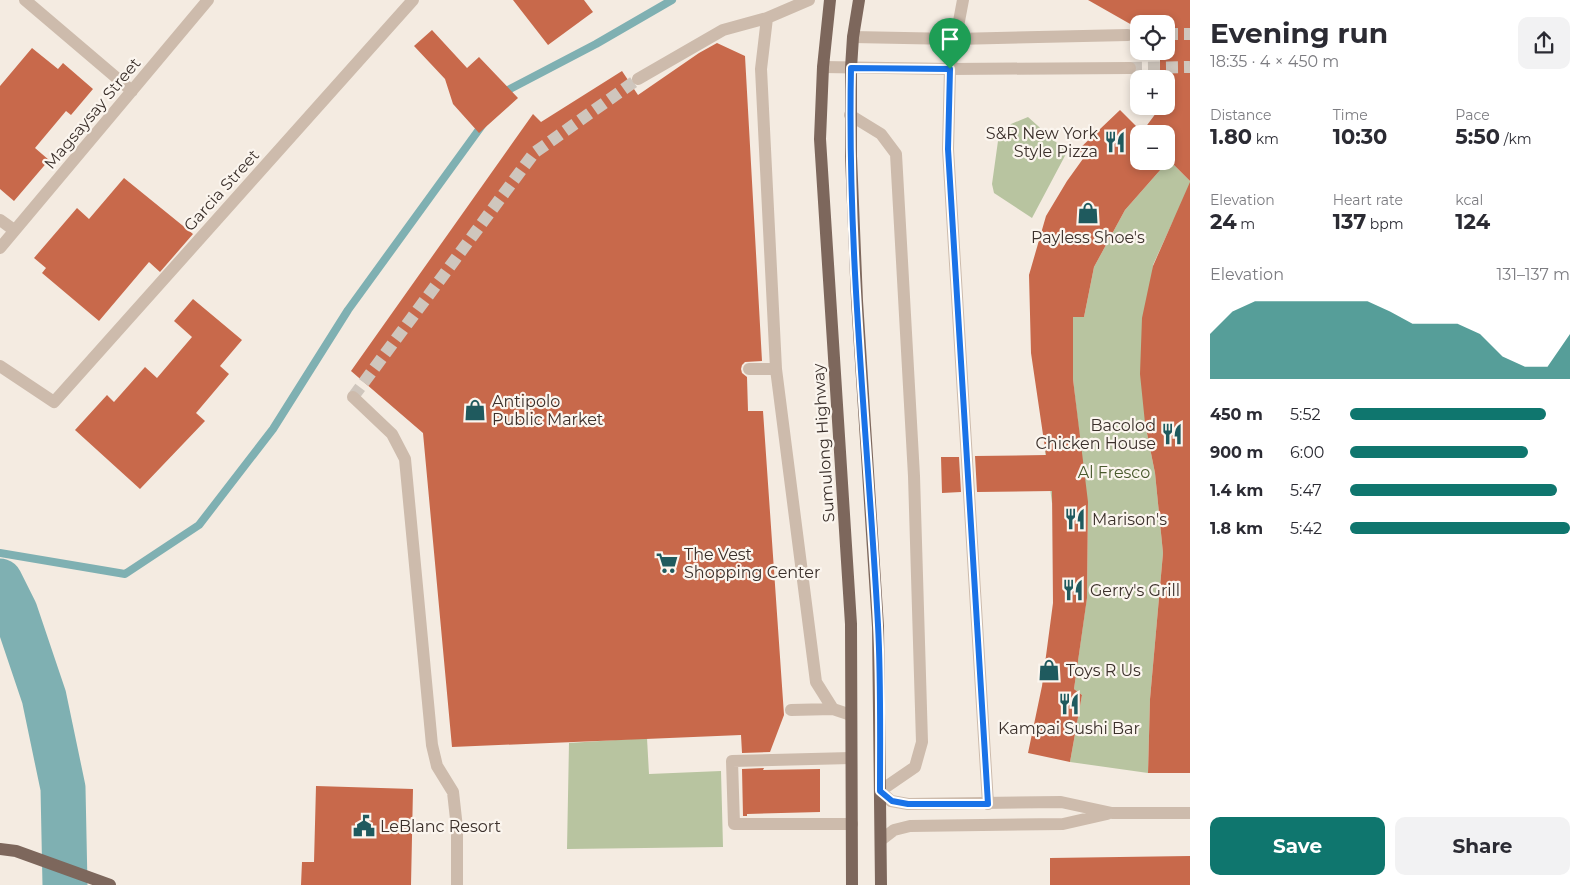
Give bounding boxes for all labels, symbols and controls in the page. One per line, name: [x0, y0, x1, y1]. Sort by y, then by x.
map controls: [1130, 15, 1175, 170]
button: locate: [1130, 15, 1175, 60]
text: Evening run: [1210, 16, 1388, 50]
button: share: [1518, 17, 1570, 69]
pin: [929, 18, 971, 69]
icon: arrive: [936, 25, 964, 53]
text: 18:35 · 4 × 450 m: [1210, 52, 1339, 71]
street label: Magsaysay Street: [40, 53, 145, 173]
button: +: [1130, 70, 1175, 115]
text: Distance: [1210, 106, 1272, 124]
text: Time: [1333, 106, 1368, 124]
text: Pace: [1455, 106, 1490, 124]
place label: S&R New York Style Pizza: [986, 124, 1098, 161]
text: 1.80: [1210, 124, 1252, 149]
text: 10:30: [1333, 124, 1387, 149]
text: 5:50: [1455, 124, 1500, 149]
button: −: [1130, 125, 1175, 170]
restaurant icon: S&R New York Style Pizza: [1102, 129, 1128, 155]
text: km: [1252, 130, 1279, 148]
text: /km: [1500, 130, 1532, 148]
street label: Garcia Street: [180, 145, 263, 235]
text: Elevation: [1210, 191, 1275, 209]
text: Heart rate: [1333, 191, 1403, 209]
text: kcal: [1455, 191, 1483, 209]
shop icon: Payless Shoe's: [1075, 200, 1101, 226]
text: 24: [1210, 209, 1237, 234]
text: 137: [1333, 209, 1366, 234]
text: 124: [1455, 209, 1490, 234]
text: m: [1237, 215, 1255, 233]
text: bpm: [1366, 215, 1404, 233]
place label: Payless Shoe's: [1031, 228, 1145, 247]
text: Elevation: [1210, 265, 1284, 284]
text: 131–137 m: [1497, 265, 1570, 284]
street label: Sumulong Highway: [808, 363, 839, 523]
place label: Antipolo Public Market: [492, 392, 604, 429]
shop icon: Antipolo Public Market: [462, 397, 488, 423]
text: 450 m: [1210, 405, 1263, 424]
text: 5:52: [1290, 405, 1321, 424]
place label: Bacolod Chicken House: [1035, 416, 1156, 453]
restaurant icon: Bacolod Chicken House: [1159, 421, 1185, 447]
text: 900 m: [1210, 443, 1263, 462]
text: 6:00: [1290, 443, 1324, 462]
park label: Al Fresco: [1078, 463, 1150, 482]
text: 1.4 km: [1210, 481, 1263, 500]
text: 5:47: [1290, 481, 1322, 500]
restaurant icon: Marison's: [1062, 506, 1088, 532]
place label: Marison's: [1092, 510, 1167, 529]
text: 1.8 km: [1210, 519, 1263, 538]
text: 5:42: [1290, 519, 1322, 538]
place label: The Vest Shopping Center: [684, 545, 820, 582]
supermarket icon: The Vest Shopping Center: [654, 550, 680, 576]
restaurant icon: Gerry's Grill: [1060, 577, 1086, 603]
place label: Gerry's Grill: [1090, 581, 1180, 600]
shop icon: Toys R Us: [1036, 657, 1062, 683]
place label: Toys R Us: [1066, 661, 1141, 680]
restaurant icon: Kampai Sushi Bar: [1056, 691, 1082, 717]
place label: Kampai Sushi Bar: [998, 719, 1140, 738]
public building icon: LeBlanc Resort: [351, 813, 377, 839]
place label: LeBlanc Resort: [380, 817, 502, 836]
button: Save: [1210, 817, 1385, 875]
button: Share: [1395, 817, 1570, 875]

